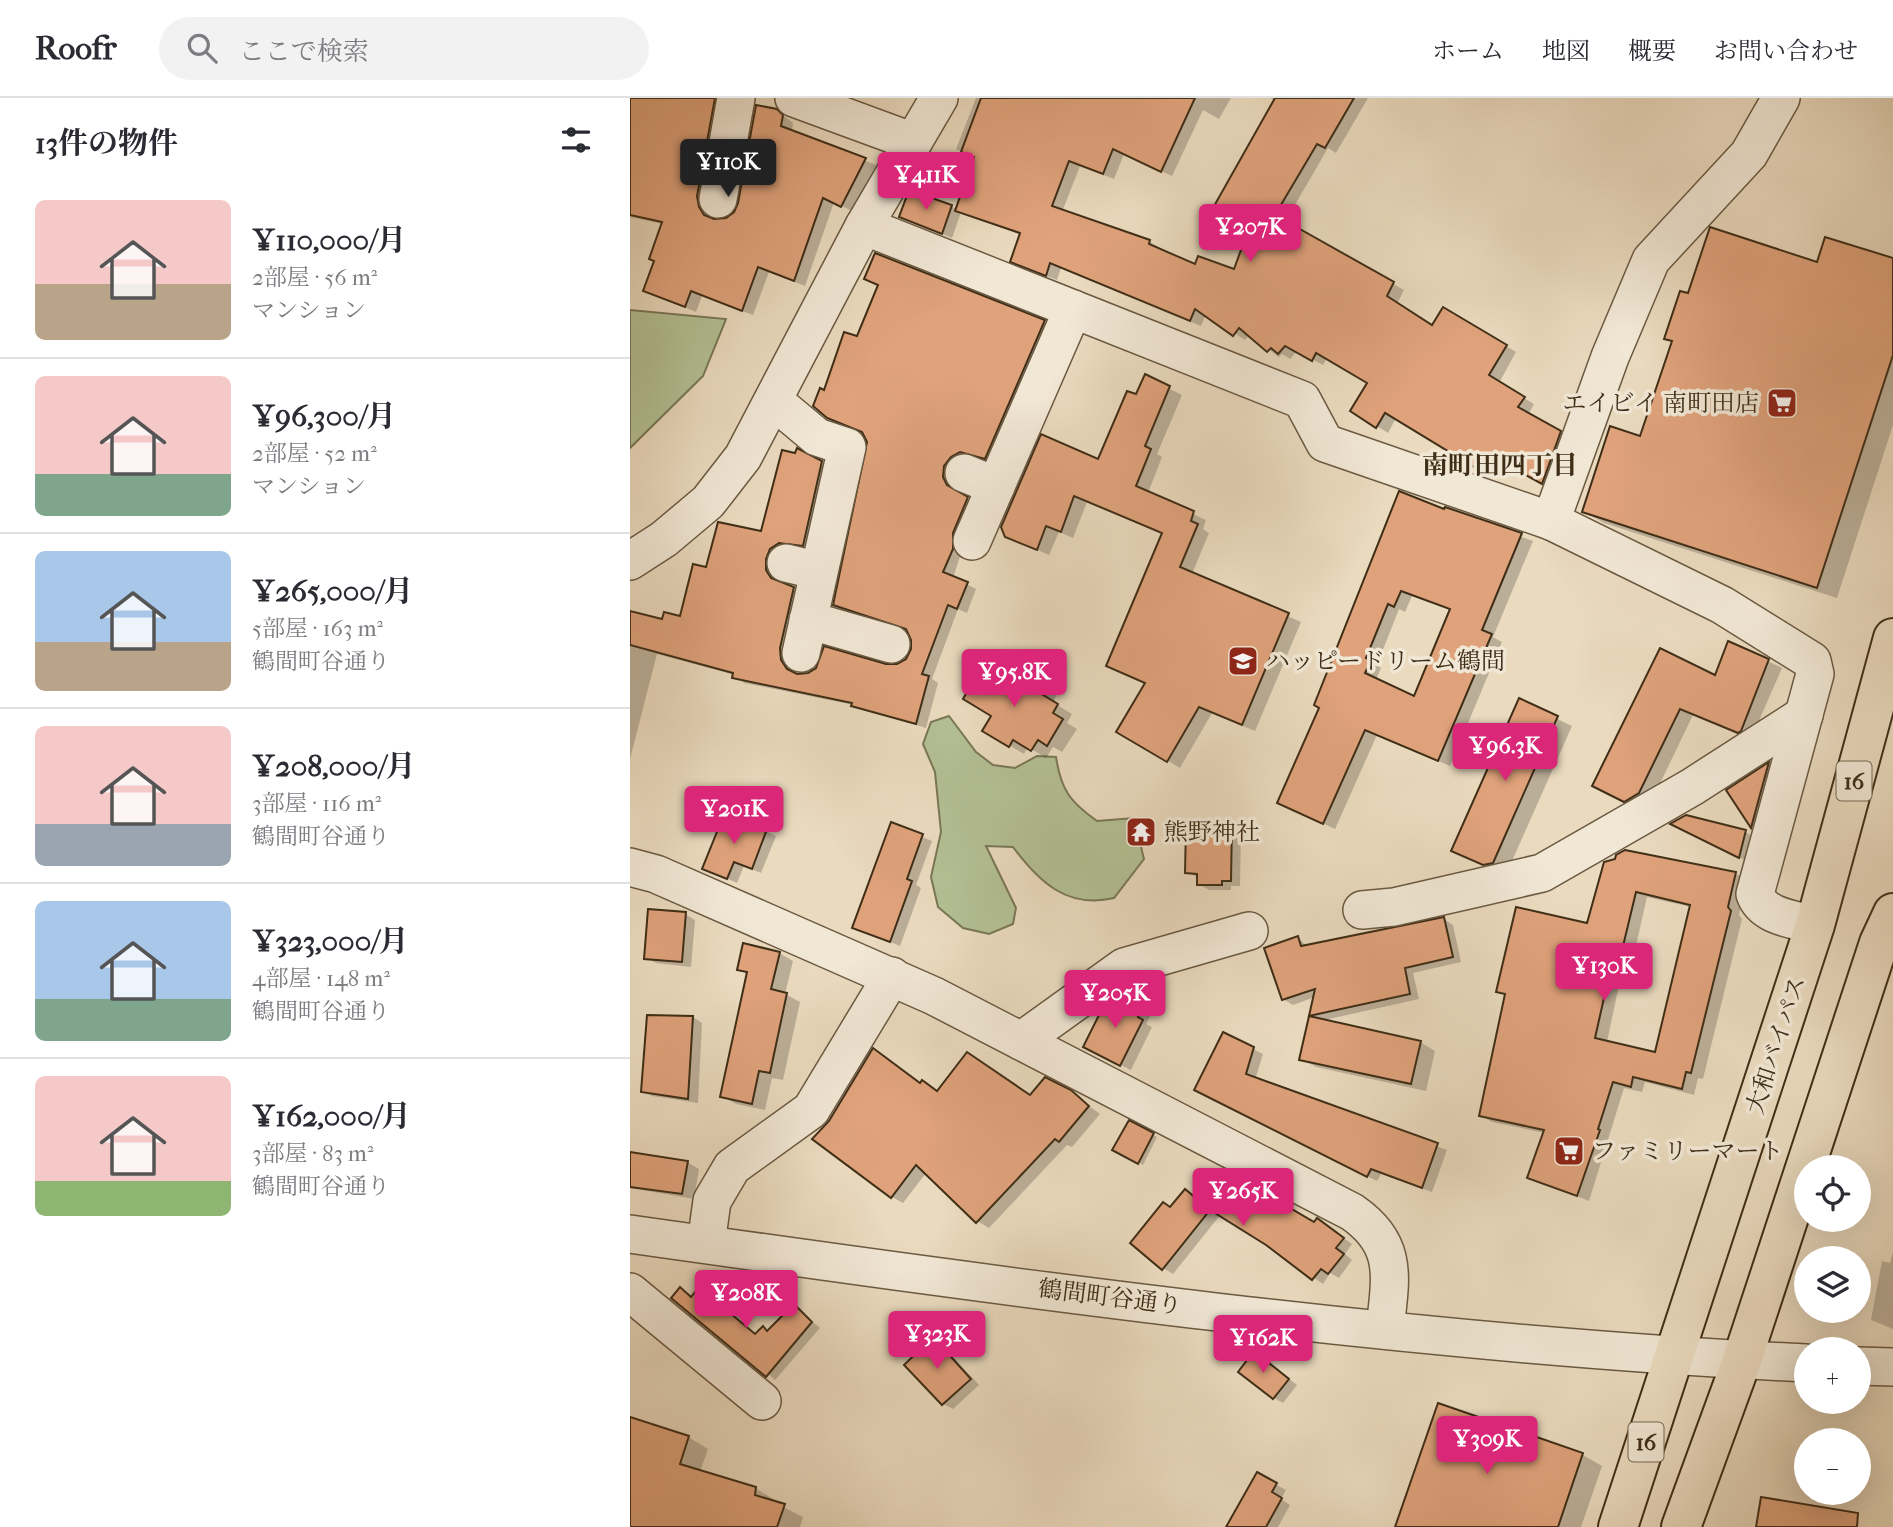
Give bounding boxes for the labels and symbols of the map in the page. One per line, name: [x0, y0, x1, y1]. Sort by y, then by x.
pin: ¥110K: [679, 140, 777, 199]
pin: ¥411K: [877, 152, 975, 212]
pin: ¥207K: [1201, 204, 1299, 264]
supermarket icon: エイビイ 南町田店: [1765, 386, 1799, 420]
place label: エイビイ 南町田店: [1563, 389, 1759, 417]
district label: 南町田四丁目: [1422, 450, 1578, 481]
school or university icon: ハッピードリーム鶴間: [1226, 644, 1260, 678]
place label: ハッピードリーム鶴間: [1266, 647, 1505, 675]
pin: ¥95.8K: [957, 650, 1071, 709]
pin: ¥96.3K: [1448, 724, 1562, 783]
road number: 16: [1836, 762, 1872, 800]
pin: ¥201K: [685, 786, 783, 846]
temple icon: 熊野神社: [1124, 815, 1158, 849]
place label: 熊野神社: [1164, 818, 1260, 846]
pin: ¥130K: [1555, 944, 1653, 1003]
pin: ¥205K: [1066, 970, 1164, 1030]
street label: 大和バイパス: [1741, 972, 1811, 1118]
supermarket icon: ファミリーマート: [1552, 1134, 1586, 1168]
place label: ファミリーマート: [1592, 1137, 1784, 1165]
pin: ¥265K: [1194, 1168, 1292, 1228]
pin: ¥208K: [697, 1270, 795, 1330]
street label: 鶴間町谷通り: [1037, 1274, 1183, 1320]
pin: ¥323K: [888, 1312, 986, 1371]
pin: ¥162K: [1214, 1316, 1312, 1375]
pin: ¥309K: [1438, 1416, 1536, 1476]
road number: 16: [1628, 1422, 1664, 1462]

